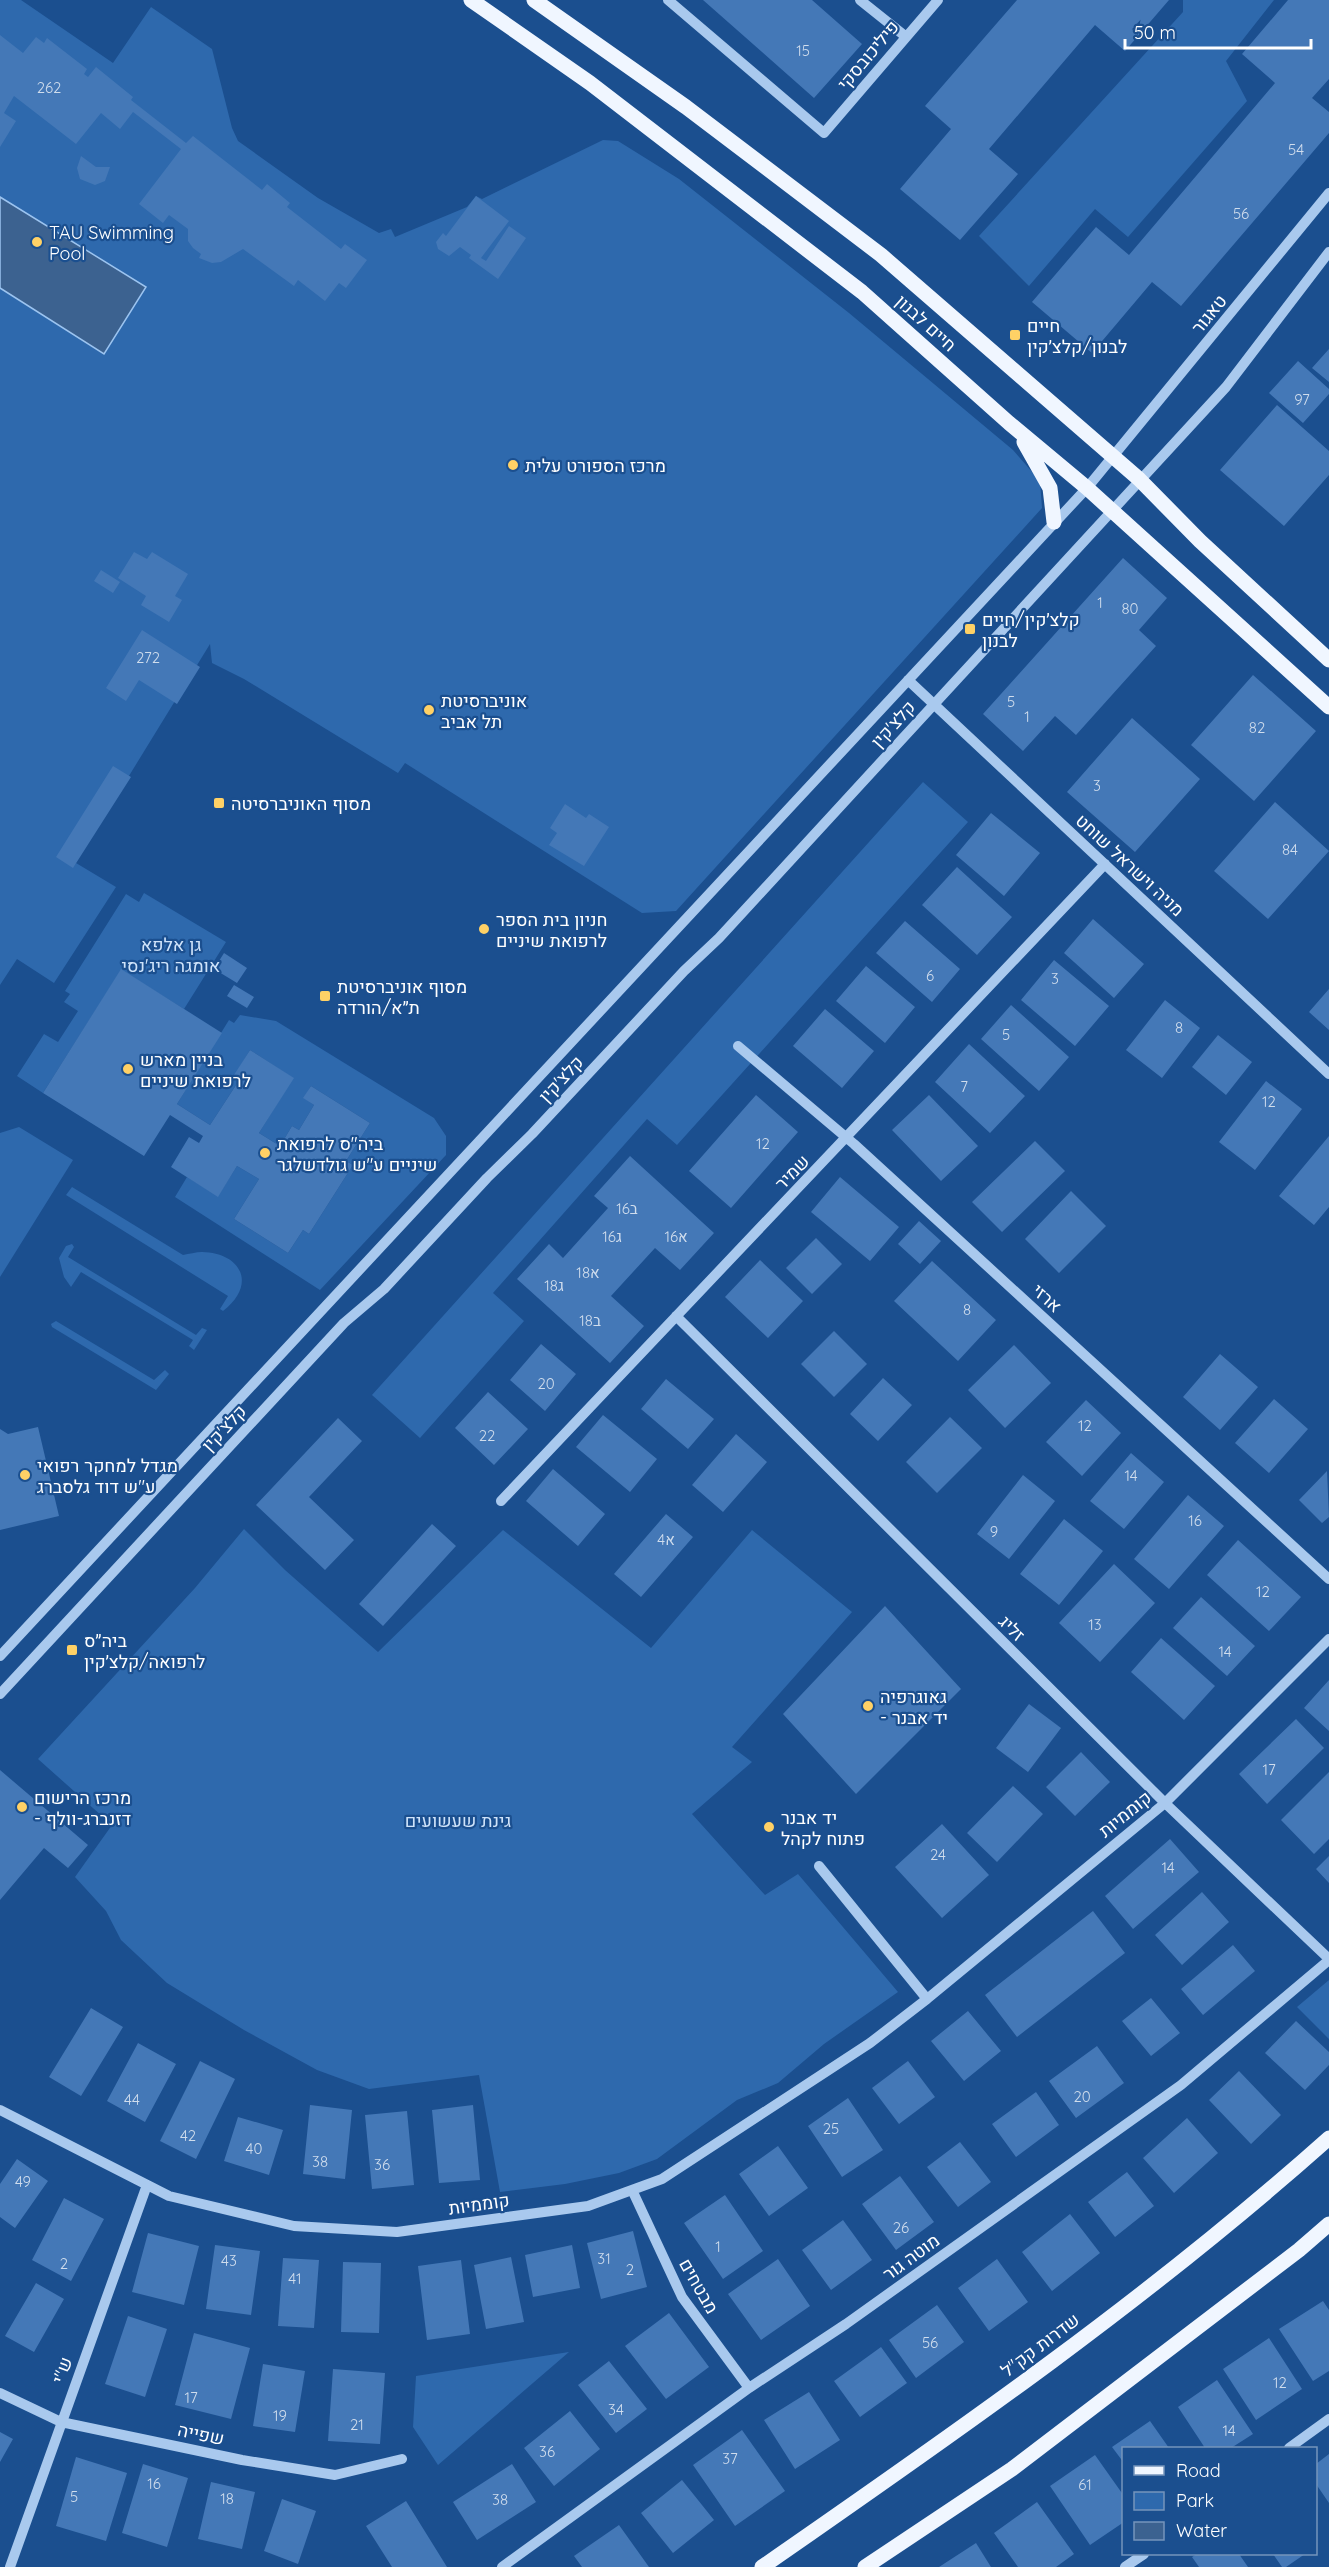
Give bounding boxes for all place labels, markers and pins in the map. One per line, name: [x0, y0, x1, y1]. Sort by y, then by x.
place label: TAU Swimming Pool: [49, 221, 174, 265]
marker: TAU Swimming Pool: [30, 235, 44, 249]
place label: חיים לבנון/קלצ׳קין: [1027, 314, 1127, 358]
marker: חיים לבנון/קלצ׳קין: [1008, 328, 1022, 342]
place label: מרכז הספורט עלית: [525, 454, 666, 477]
marker: מרכז הספורט עלית: [506, 458, 520, 472]
place label: קלצ׳קין/חיים לבנון: [982, 608, 1080, 652]
marker: קלצ׳קין/חיים לבנון: [963, 622, 977, 636]
place label: אוניברסיטת תל אביב: [441, 689, 527, 733]
marker: אוניברסיטת תל אביב: [422, 703, 436, 717]
place label: מסוף האוניברסיטה: [231, 792, 371, 815]
marker: מסוף האוניברסיטה: [212, 796, 226, 810]
place label: חניון בית הספר לרפואת שיניים: [496, 908, 608, 952]
marker: חניון בית הספר לרפואת שיניים: [477, 922, 491, 936]
place label: מסוף אוניברסיטת ת״א/הורדה: [337, 975, 467, 1019]
marker: מסוף אוניברסיטת ת״א/הורדה: [318, 989, 332, 1003]
place label: בניין מארש לרפואת שיניים: [140, 1048, 251, 1092]
marker: בניין מארש לרפואת שיניים: [121, 1062, 135, 1076]
place label: ביה"ס לרפואת שיניים ע"ש גולדשלגר: [277, 1132, 437, 1176]
marker: ביה"ס לרפואת שיניים ע"ש גולדשלגר: [258, 1146, 272, 1160]
place label: מגדל למחקר רפואי ע"ש דוד גלסברג: [37, 1454, 178, 1498]
marker: מגדל למחקר רפואי ע"ש דוד גלסברג: [18, 1468, 32, 1482]
place label: ביה״ס לרפואה/קלצ׳קין: [84, 1629, 205, 1673]
marker: ביה״ס לרפואה/קלצ׳קין: [65, 1643, 79, 1657]
place label: גאוגרפיה - יד אבנר: [880, 1685, 948, 1729]
marker: גאוגרפיה - יד אבנר: [861, 1699, 875, 1713]
place label: מרכז הרישום - דזנברג-וולף: [34, 1786, 131, 1830]
marker: מרכז הרישום - דזנברג-וולף: [15, 1800, 29, 1814]
place label: יד אבנר פתוח לקהל: [781, 1806, 865, 1850]
marker: יד אבנר פתוח לקהל: [762, 1820, 776, 1834]

